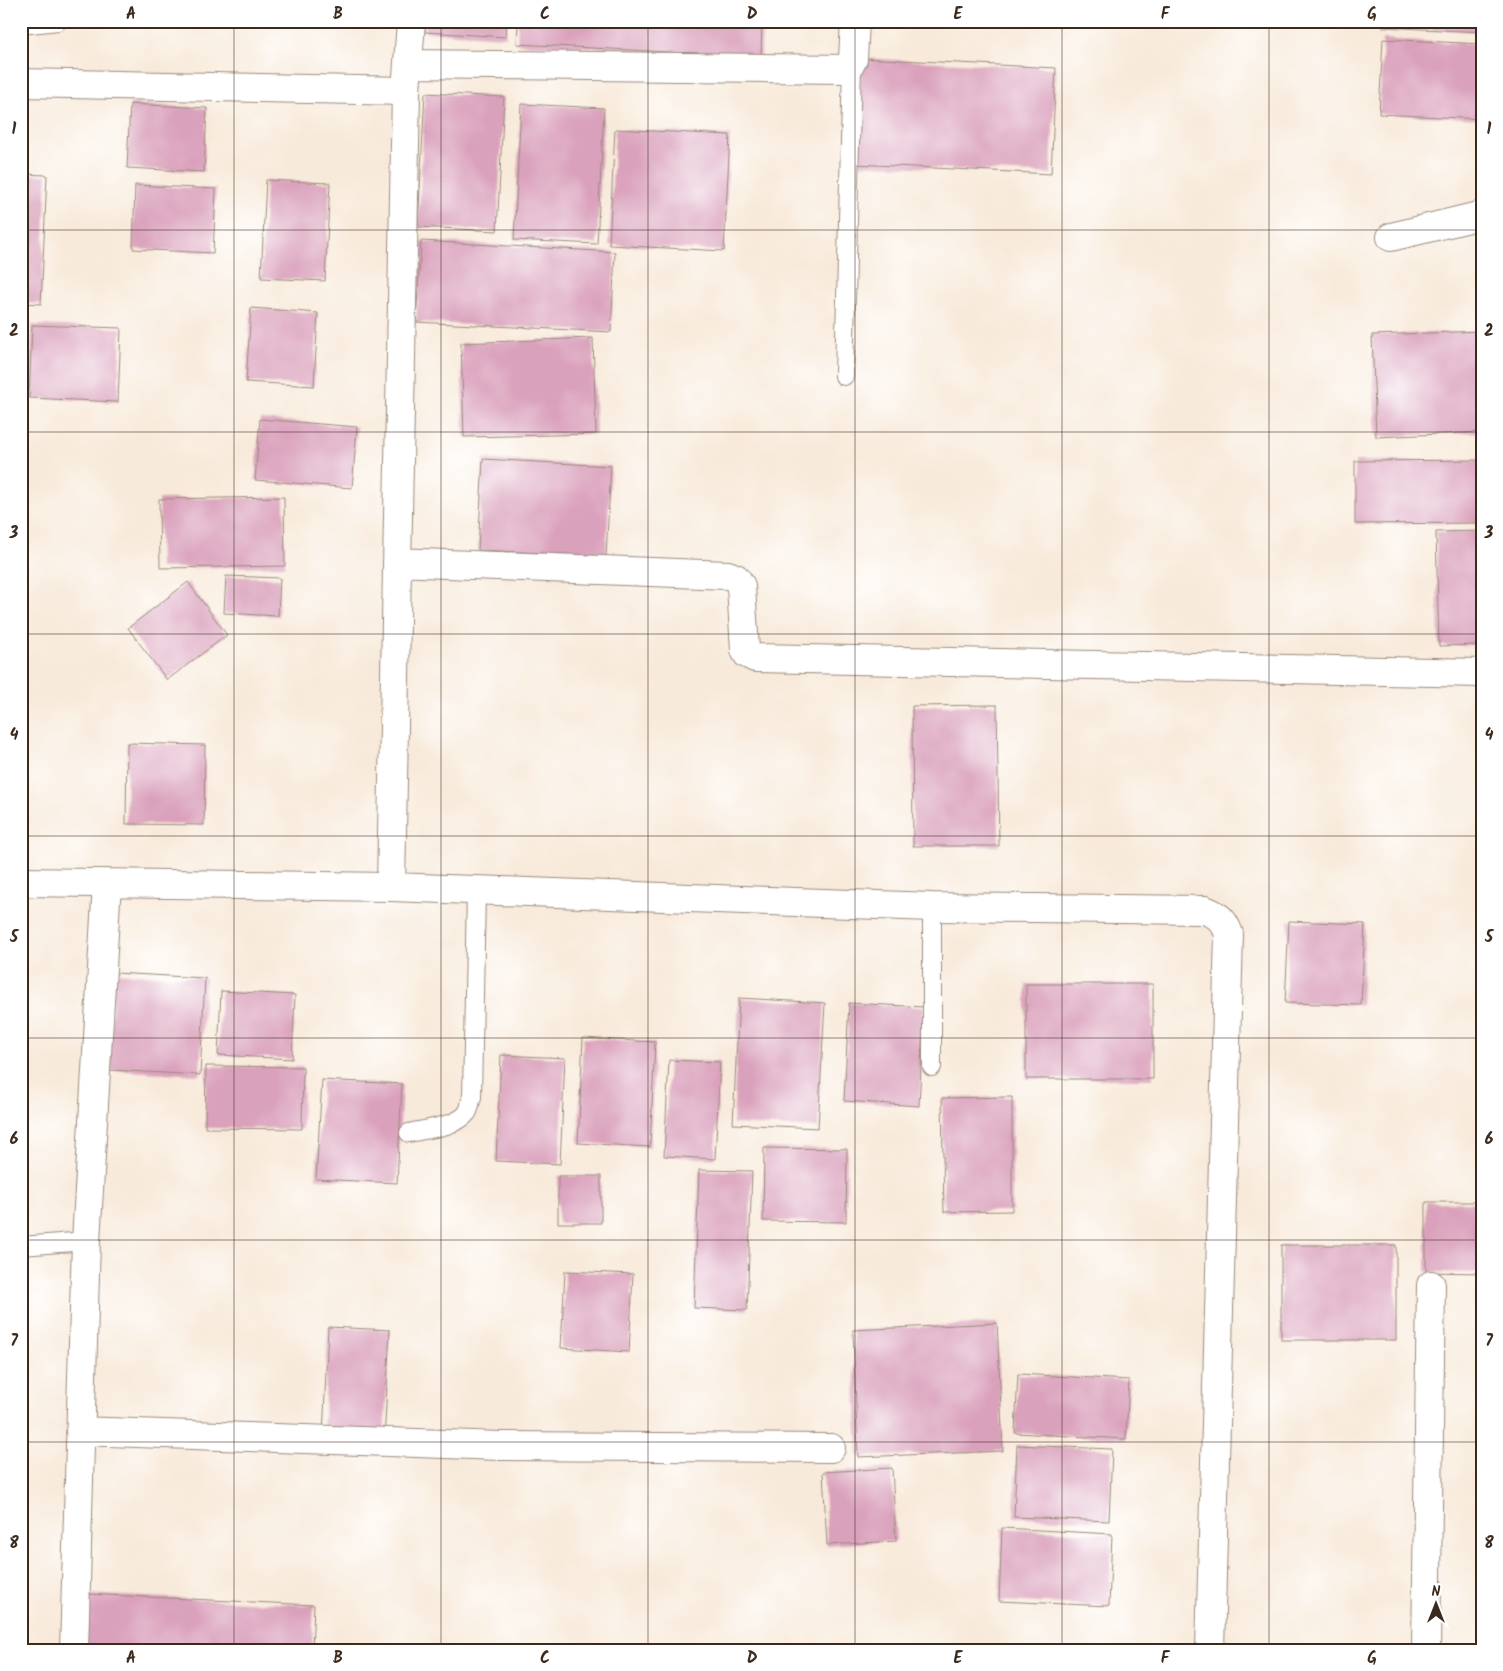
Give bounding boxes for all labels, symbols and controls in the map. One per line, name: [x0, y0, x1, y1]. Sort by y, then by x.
text: A: [126, 2, 136, 27]
text: B: [333, 2, 343, 27]
text: C: [540, 2, 550, 27]
text: D: [747, 2, 758, 27]
text: E: [954, 2, 964, 27]
text: F: [1161, 2, 1171, 27]
text: G: [1367, 2, 1377, 27]
text: 1: [12, 117, 17, 142]
text: 1: [1487, 117, 1492, 142]
text: 2: [9, 319, 19, 344]
text: 2: [1484, 319, 1494, 344]
text: 3: [9, 521, 19, 546]
text: 3: [1484, 521, 1494, 546]
text: 4: [10, 723, 19, 748]
text: 4: [1485, 723, 1494, 748]
text: 5: [9, 925, 20, 950]
text: 5: [1484, 925, 1495, 950]
text: 6: [10, 1127, 19, 1152]
text: 6: [1485, 1127, 1494, 1152]
text: 7: [10, 1329, 18, 1354]
text: 7: [1485, 1329, 1493, 1354]
text: 8: [9, 1531, 19, 1556]
text: 8: [1484, 1531, 1494, 1556]
north arrow: [1410, 1578, 1460, 1628]
text: N: [1432, 1581, 1441, 1603]
text: A: [126, 1646, 136, 1671]
text: B: [333, 1646, 343, 1671]
text: C: [540, 1646, 550, 1671]
text: D: [747, 1646, 758, 1671]
text: E: [954, 1646, 964, 1671]
text: F: [1161, 1646, 1171, 1671]
text: G: [1367, 1646, 1377, 1671]

